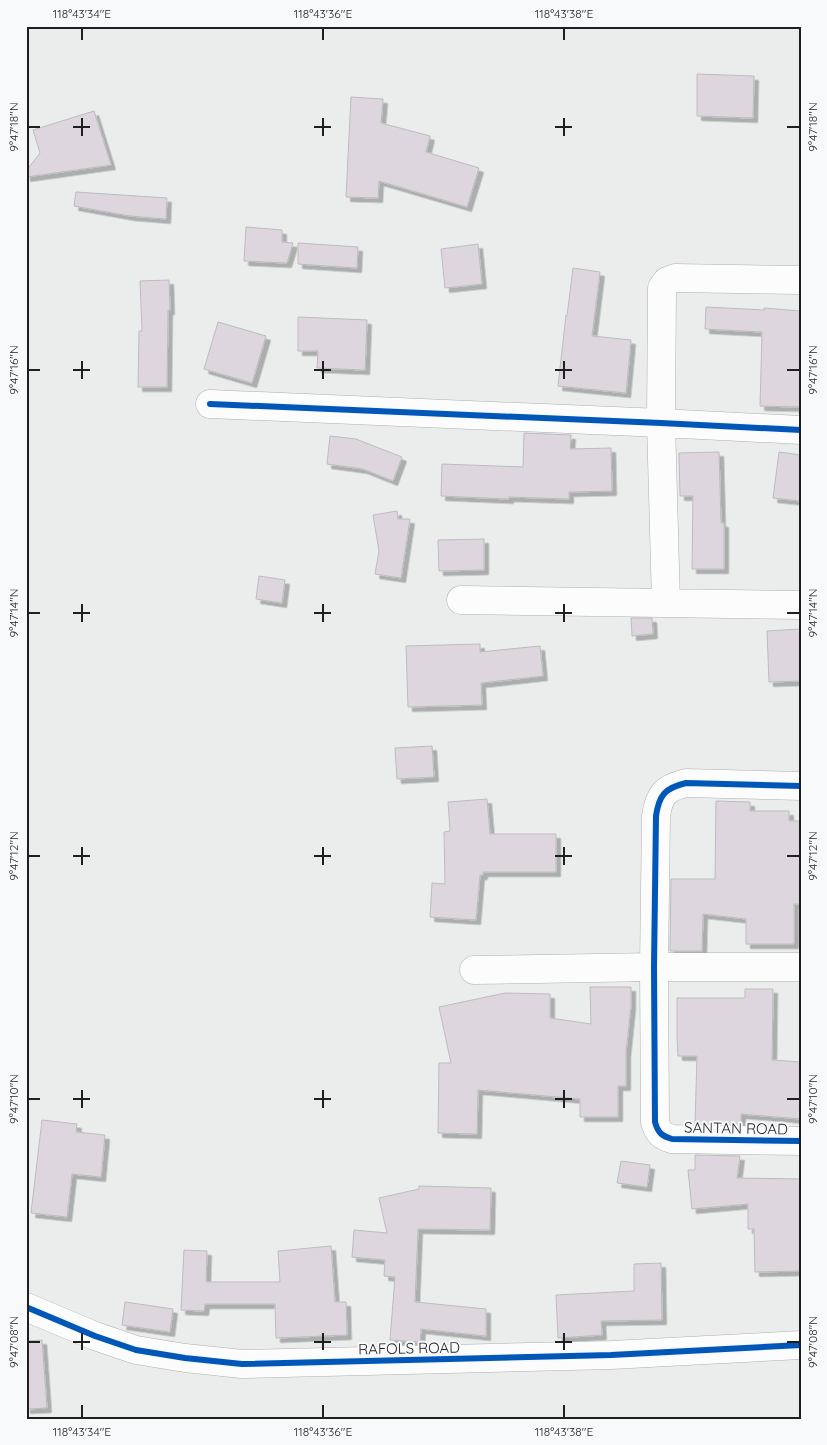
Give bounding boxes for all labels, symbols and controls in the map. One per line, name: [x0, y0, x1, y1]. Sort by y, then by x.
text: 118°43'34"E: [53, 6, 111, 21]
text: 118°43'36"E: [294, 6, 352, 21]
text: 118°43'38"E: [535, 6, 593, 21]
text: 9°47'18"N: [6, 102, 21, 152]
text: 9°47'18"N: [805, 102, 820, 152]
text: 9°47'16"N: [6, 345, 21, 395]
text: 9°47'16"N: [805, 345, 820, 395]
text: 9°47'14"N: [6, 588, 21, 638]
text: 9°47'14"N: [805, 588, 820, 638]
text: 9°47'12"N: [6, 831, 21, 881]
text: 9°47'12"N: [805, 831, 820, 881]
text: 9°47'10"N: [6, 1074, 21, 1124]
text: 9°47'10"N: [805, 1074, 820, 1124]
street label: SANTAN ROAD: [684, 1118, 788, 1138]
text: 9°47'08"N: [6, 1316, 21, 1368]
text: 9°47'08"N: [805, 1316, 820, 1368]
street label: RAFOLS ROAD: [358, 1338, 460, 1358]
text: 118°43'34"E: [53, 1424, 111, 1439]
text: 118°43'36"E: [294, 1424, 352, 1439]
text: 118°43'38"E: [535, 1424, 593, 1439]

